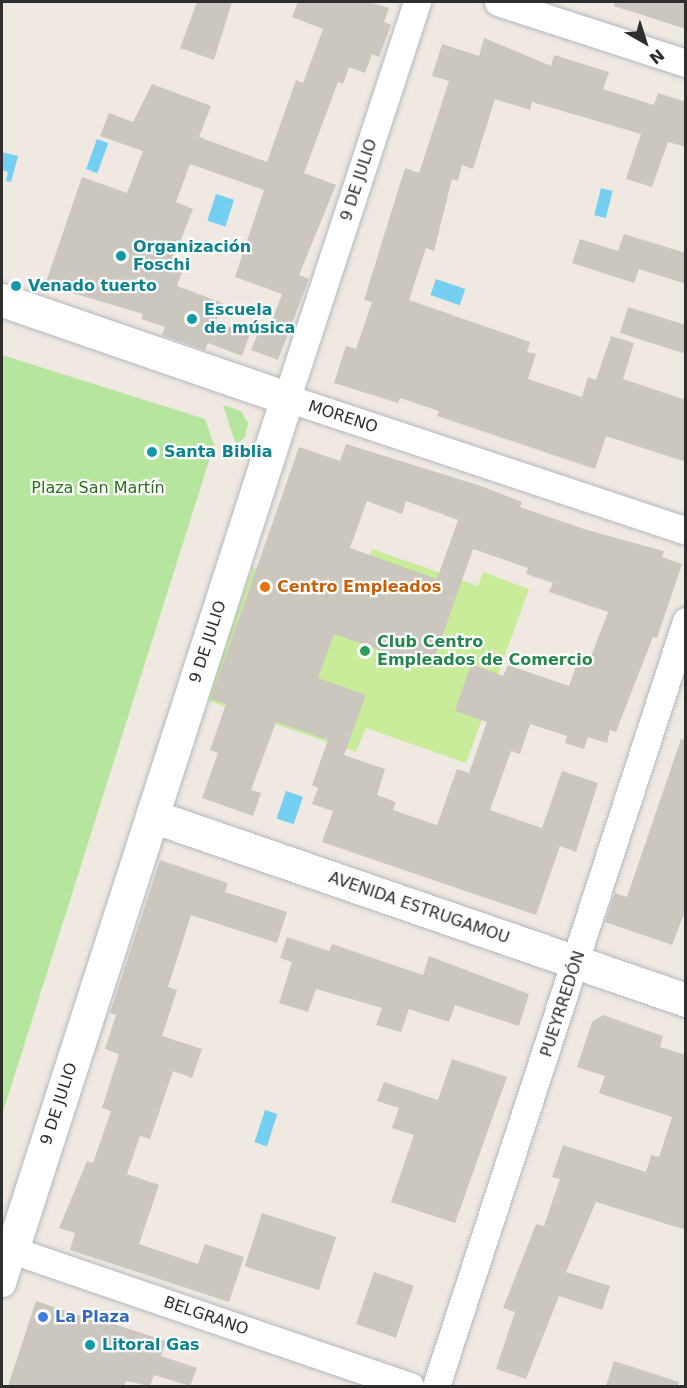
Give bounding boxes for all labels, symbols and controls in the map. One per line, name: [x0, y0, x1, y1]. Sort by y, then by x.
north arrow: [615, 12, 675, 72]
text: N: [645, 45, 668, 68]
street label: 9 DE JULIO: [337, 136, 381, 224]
place label: Organización Foschi: [133, 237, 251, 275]
marker: Organización Foschi: [114, 249, 128, 263]
place label: Venado tuerto: [28, 276, 157, 296]
marker: Venado tuerto: [9, 279, 23, 293]
place label: Escuela de música: [204, 300, 295, 338]
marker: Escuela de música: [185, 312, 199, 326]
street label: MORENO: [306, 397, 380, 437]
place label: Santa Biblia: [164, 442, 273, 462]
marker: Santa Biblia: [145, 445, 159, 459]
park label: Plaza San Martín: [31, 478, 165, 498]
place label: Centro Empleados: [277, 577, 441, 597]
marker: Centro Empleados: [258, 580, 272, 594]
street label: 9 DE JULIO: [186, 598, 230, 686]
place label: Club Centro Empleados de Comercio: [377, 632, 593, 670]
marker: Club Centro Empleados de Comercio: [358, 644, 372, 658]
street label: AVENIDA ESTRUGAMOU: [326, 868, 512, 948]
street label: PUEYRREDÓN: [537, 949, 589, 1059]
street label: 9 DE JULIO: [37, 1060, 81, 1148]
street label: BELGRANO: [161, 1293, 251, 1339]
place label: La Plaza: [55, 1307, 130, 1327]
marker: La Plaza: [36, 1310, 50, 1324]
place label: Litoral Gas: [102, 1335, 200, 1355]
marker: Litoral Gas: [83, 1338, 97, 1352]

